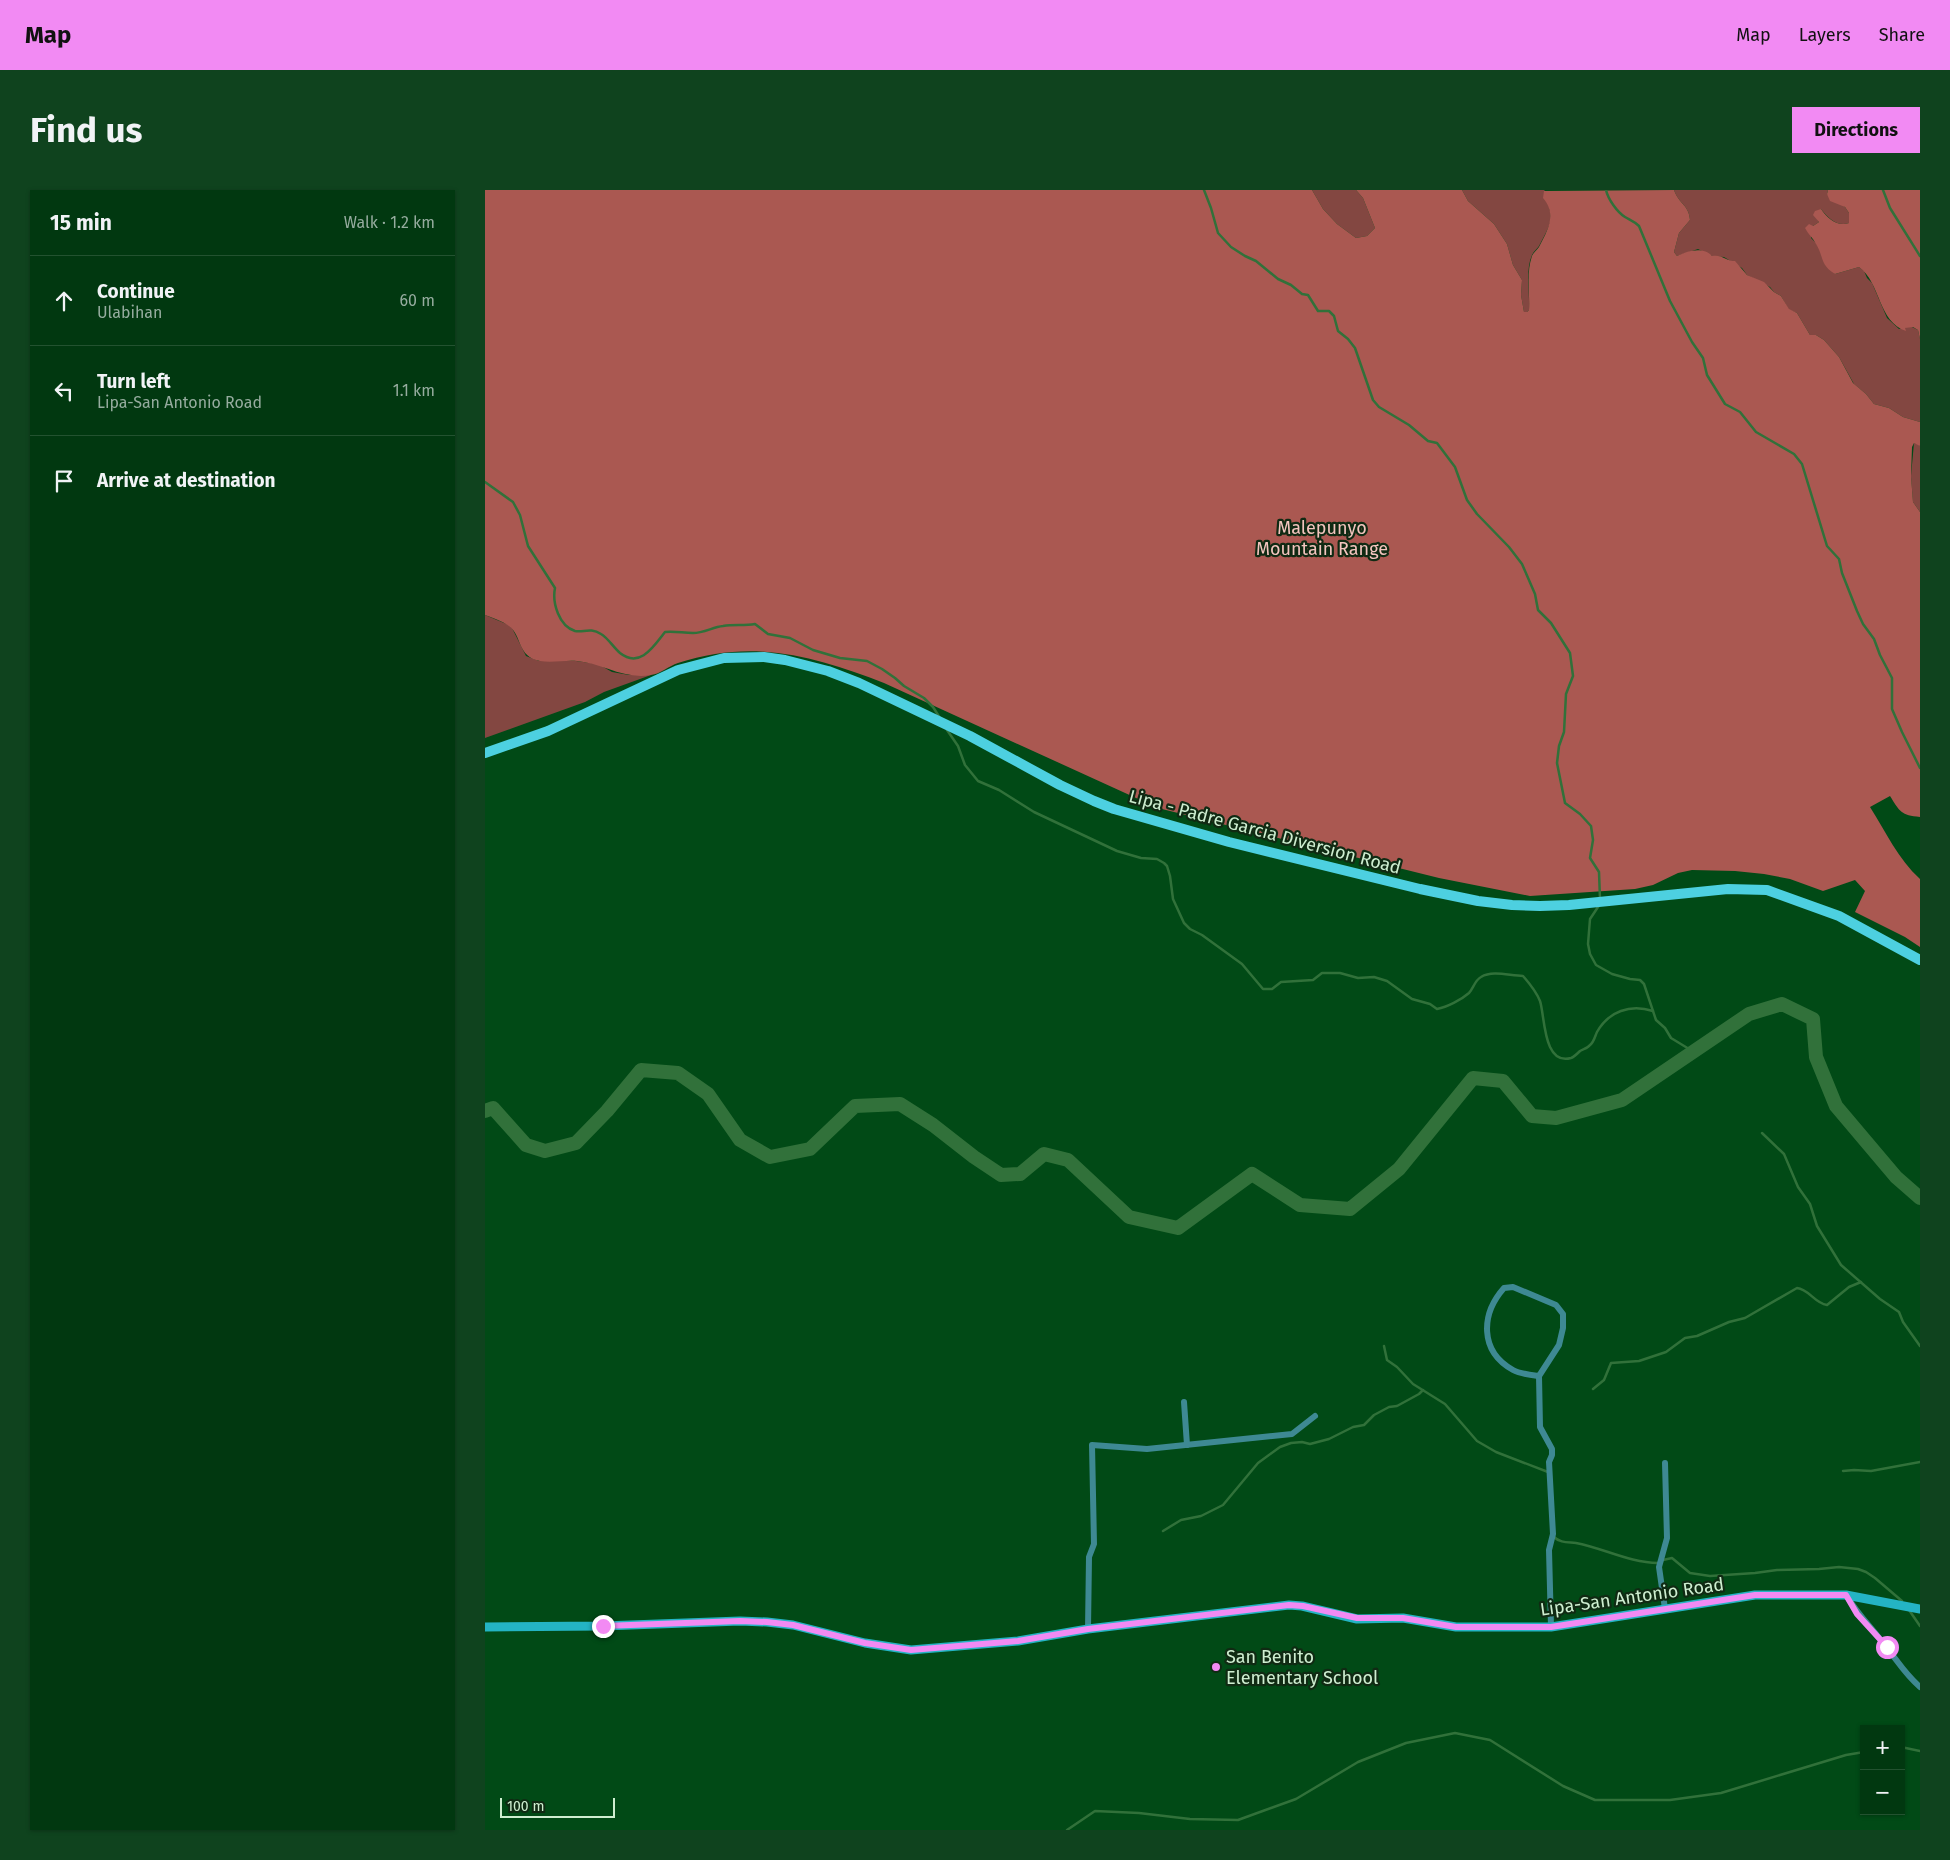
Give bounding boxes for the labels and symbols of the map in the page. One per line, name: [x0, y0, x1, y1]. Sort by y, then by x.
park label: Malepunyo Mountain Range: [1256, 517, 1388, 560]
street label: Lipa - Padre Garcia Diversion Road: [1127, 785, 1403, 879]
street label: Lipa-San Antonio Road: [1539, 1573, 1725, 1621]
route end: [592, 1615, 615, 1638]
route start: [1876, 1636, 1899, 1659]
place label: San Benito Elementary School: [1226, 1646, 1378, 1689]
marker: San Benito Elementary School: [1210, 1661, 1222, 1673]
scale bar: [500, 1795, 615, 1818]

